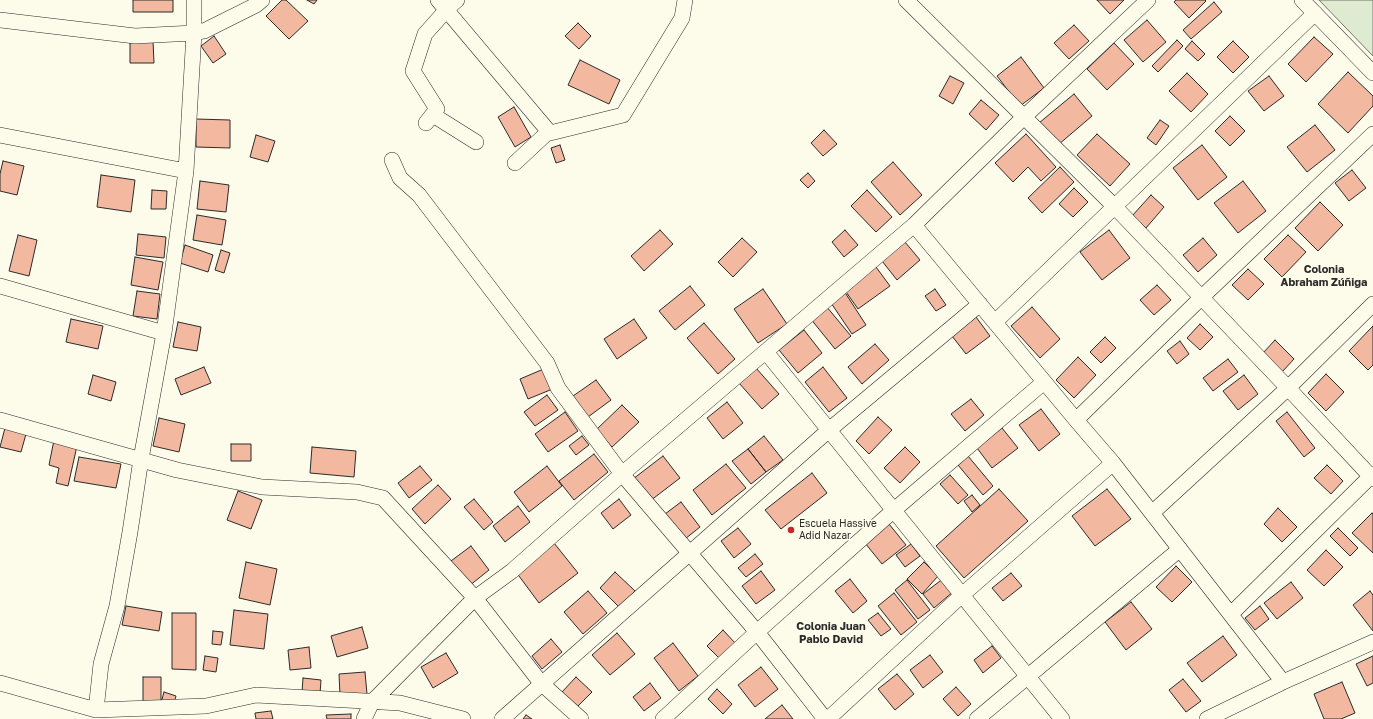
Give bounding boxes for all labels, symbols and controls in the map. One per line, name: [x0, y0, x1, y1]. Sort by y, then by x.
district label: Colonia Abraham Zúñiga: [1281, 263, 1367, 289]
place label: Escuela Hassive Adid Nazar: [799, 518, 877, 542]
marker: Escuela Hassive Adid Nazar: [786, 525, 796, 535]
district label: Colonia Juan Pablo David: [796, 620, 866, 646]

